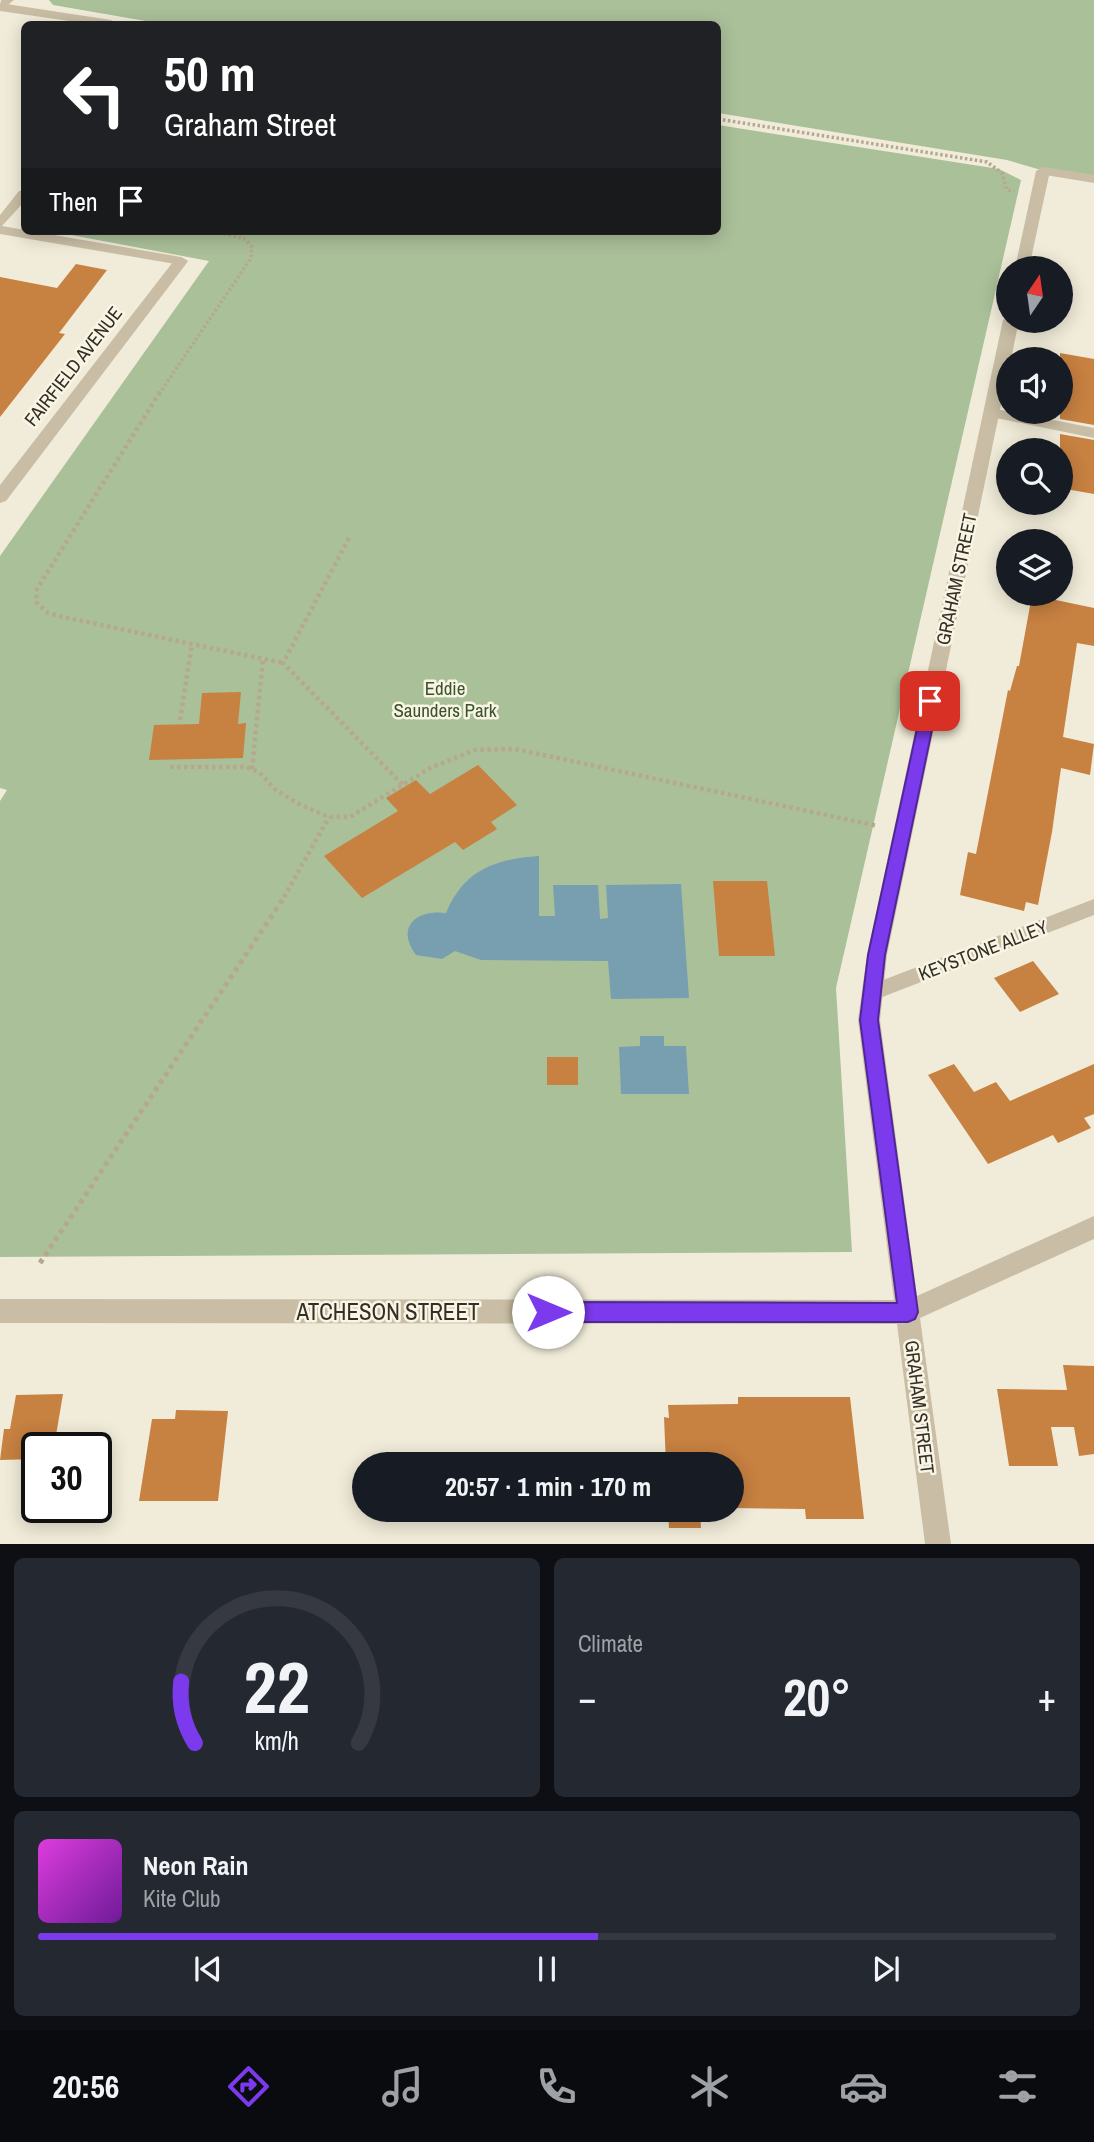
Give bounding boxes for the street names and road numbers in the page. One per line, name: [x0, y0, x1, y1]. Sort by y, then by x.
street label: FAIRFIELD AVENUE: [18, 301, 128, 431]
street label: GRAHAM STREET: [929, 510, 983, 647]
street label: KEYSTONE ALLEY: [915, 913, 1052, 987]
street label: ATCHESON STREET: [295, 1296, 480, 1327]
street label: GRAHAM STREET: [899, 1339, 941, 1476]

